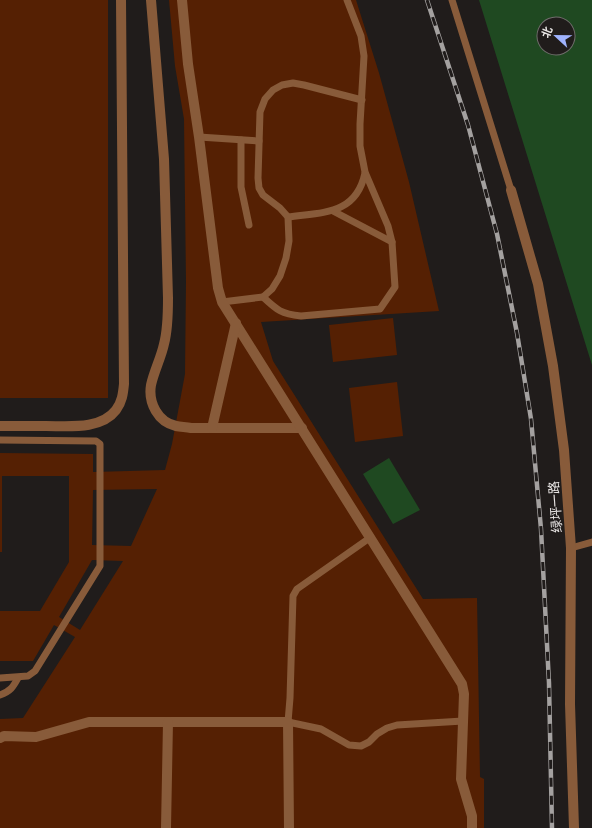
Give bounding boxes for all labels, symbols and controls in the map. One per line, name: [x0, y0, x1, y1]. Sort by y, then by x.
north arrow: [536, 16, 576, 56]
text: 北: [538, 25, 555, 40]
street label: 绿坪一路: [545, 480, 565, 534]

